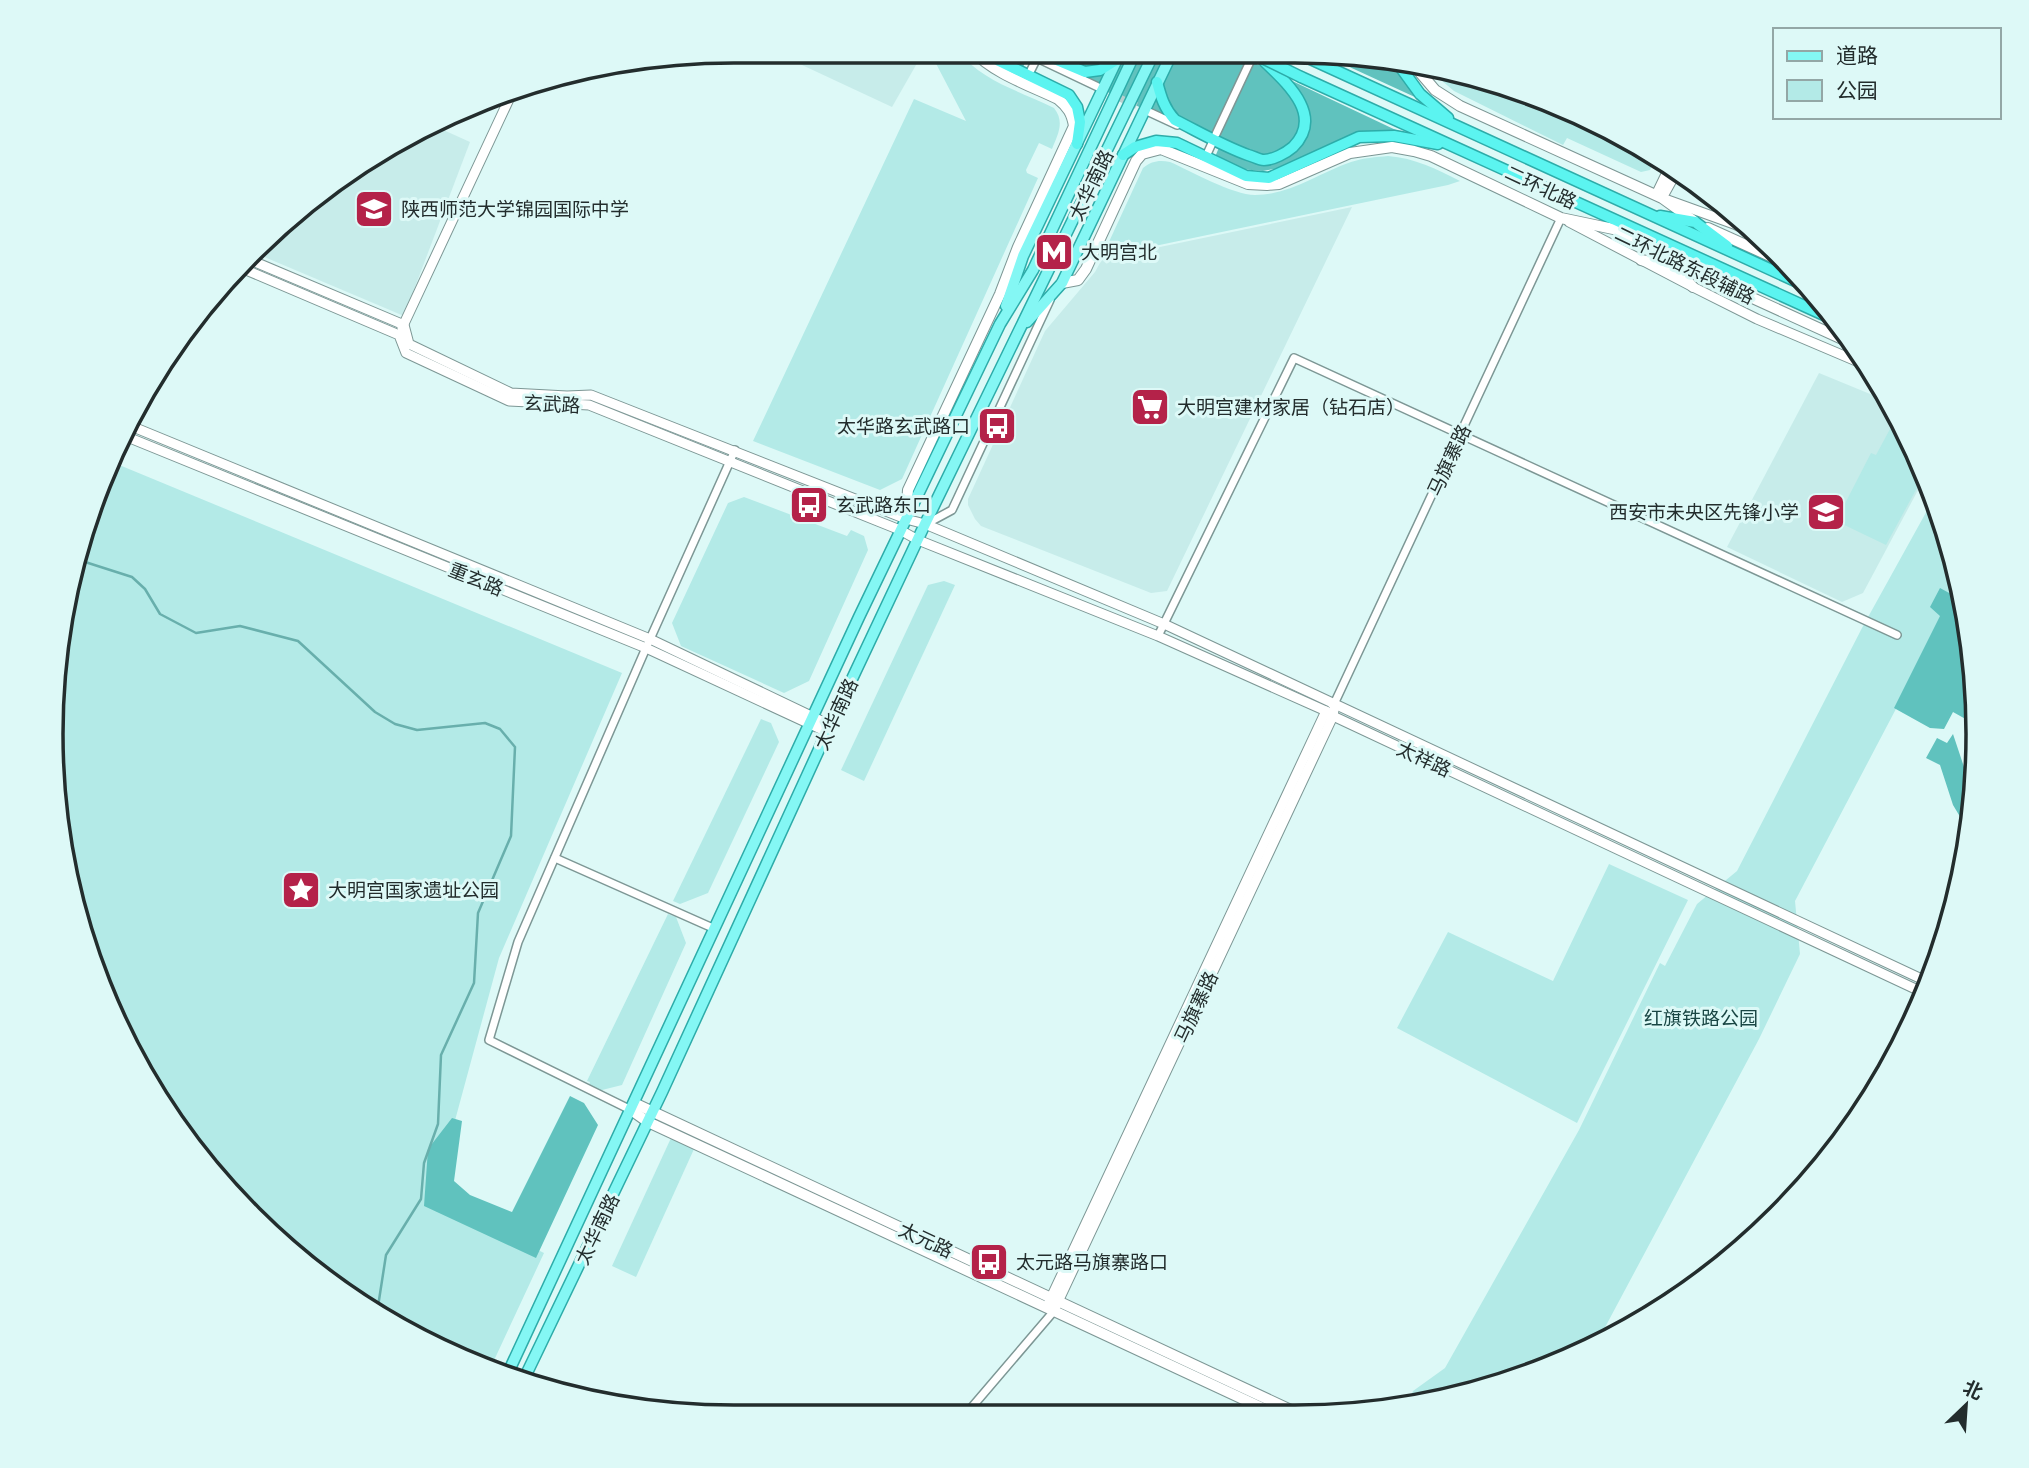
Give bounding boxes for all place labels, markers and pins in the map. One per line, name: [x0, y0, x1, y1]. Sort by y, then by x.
school or university icon: 陕西师范大学锦园国际中学: [353, 188, 395, 230]
place label: 陕西师范大学锦园国际中学: [401, 197, 629, 221]
metro station icon: 大明宫北: [1033, 231, 1075, 273]
place label: 大明宫北: [1081, 240, 1157, 264]
supermarket icon: 大明宫建材家居（钻石店）: [1129, 386, 1171, 428]
place label: 大明宫建材家居（钻石店）: [1177, 395, 1405, 419]
bus stop icon: 太华路玄武路口: [976, 405, 1018, 447]
place label: 太华路玄武路口: [837, 414, 970, 438]
bus stop icon: 玄武路东口: [788, 484, 830, 526]
school or university icon: 西安市未央区先锋小学: [1805, 491, 1847, 533]
place label: 玄武路东口: [836, 493, 931, 517]
place label: 西安市未央区先锋小学: [1609, 500, 1799, 524]
place icon: 大明宫国家遗址公园: [280, 869, 322, 911]
place label: 大明宫国家遗址公园: [328, 878, 499, 902]
bus stop icon: 太元路马旗寨路口: [968, 1241, 1010, 1283]
place label: 太元路马旗寨路口: [1016, 1250, 1168, 1274]

